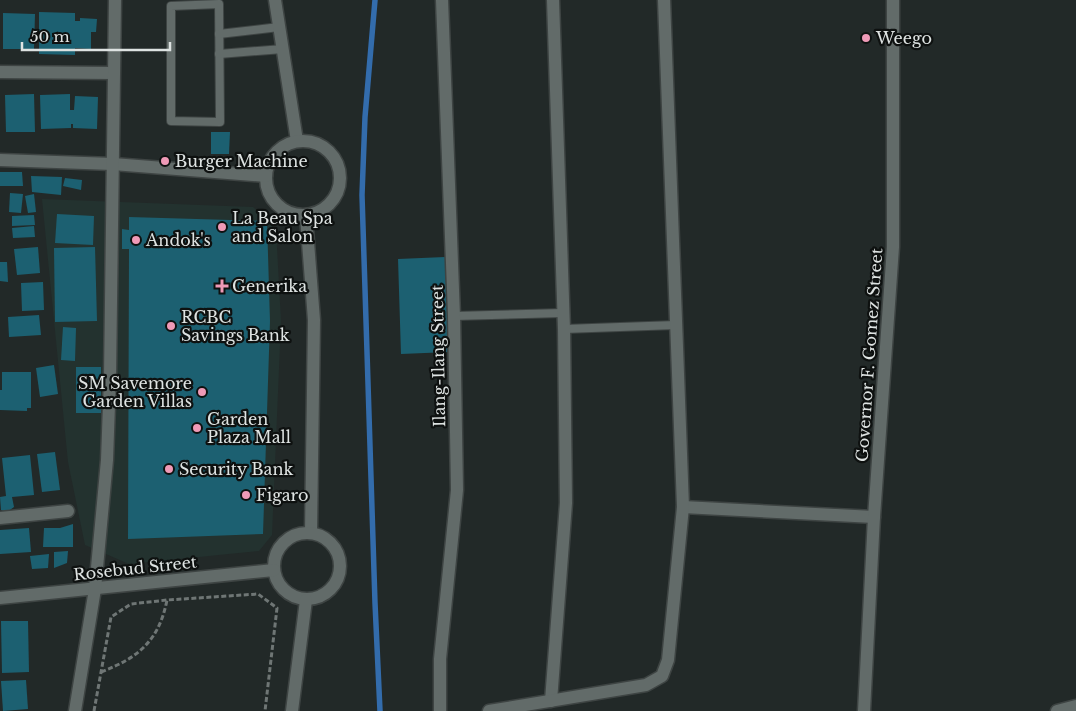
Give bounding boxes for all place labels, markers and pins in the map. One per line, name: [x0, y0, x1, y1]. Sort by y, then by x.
place label: Weego: [875, 28, 932, 48]
marker: Weego: [860, 32, 872, 44]
place label: Burger Machine: [175, 151, 308, 171]
marker: Burger Machine: [159, 155, 171, 167]
place label: La Beau Spa and Salon: [232, 208, 333, 246]
marker: La Beau Spa and Salon: [216, 221, 228, 233]
place label: Andok's: [145, 230, 211, 250]
marker: Andok's: [130, 234, 142, 246]
place label: Generika: [232, 276, 307, 296]
marker: Generika: [216, 280, 228, 292]
place label: RCBC Savings Bank: [181, 307, 290, 345]
marker: RCBC Savings Bank: [165, 320, 177, 332]
place label: SM Savemore Garden Villas: [78, 373, 192, 411]
marker: SM Savemore Garden Villas: [196, 386, 208, 398]
place label: Garden Plaza Mall: [207, 409, 291, 447]
marker: Garden Plaza Mall: [191, 422, 203, 434]
place label: Security Bank: [179, 459, 293, 479]
marker: Security Bank: [163, 463, 175, 475]
place label: Figaro: [256, 485, 309, 505]
marker: Figaro: [240, 489, 252, 501]

